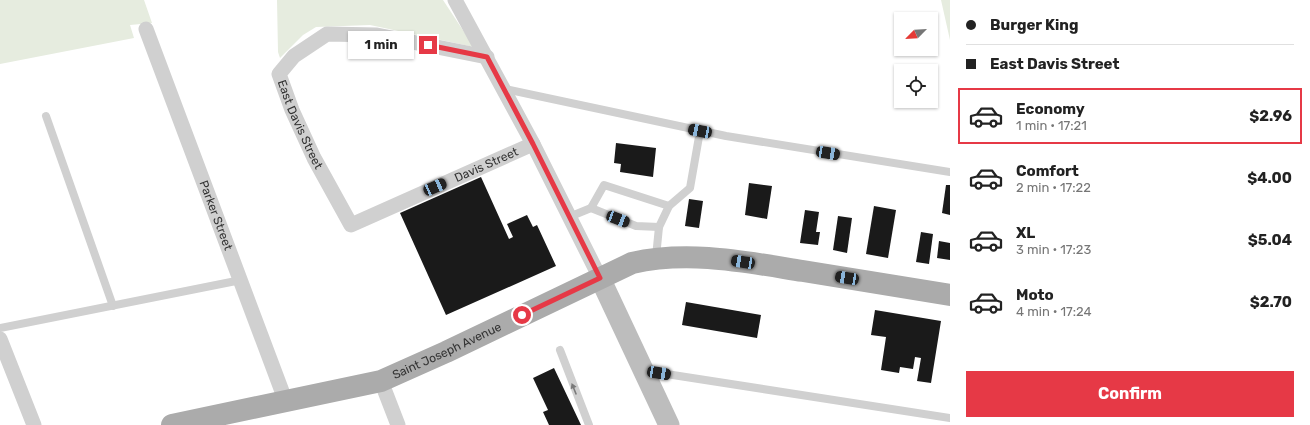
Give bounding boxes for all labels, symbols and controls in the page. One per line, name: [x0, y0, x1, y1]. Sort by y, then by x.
north arrow: [894, 12, 938, 56]
map controls: [894, 12, 938, 108]
text: Burger King: [990, 16, 1078, 34]
callout: 1 min: [348, 31, 414, 59]
route end: [419, 36, 437, 54]
text: 1 min: [364, 37, 398, 52]
text: East Davis Street: [990, 55, 1119, 73]
button: locate: [894, 64, 938, 108]
street label: East Davis Street: [275, 78, 326, 172]
icon: car: [968, 98, 1004, 134]
text: Economy: [1016, 100, 1085, 118]
text: $2.96: [1249, 107, 1292, 125]
text: 1 min · 17:21: [1016, 118, 1087, 133]
car: [687, 123, 713, 139]
street label: Davis Street: [452, 144, 521, 185]
car: [815, 145, 841, 161]
icon: car: [968, 160, 1004, 196]
text: Comfort: [1016, 162, 1079, 180]
text: $4.00: [1247, 169, 1292, 187]
car: [422, 177, 448, 197]
street label: Parker Street: [196, 178, 235, 252]
text: 2 min · 17:22: [1016, 180, 1091, 195]
car: [605, 209, 631, 229]
icon: car: [968, 222, 1004, 258]
text: XL: [1016, 224, 1035, 242]
text: $5.04: [1248, 231, 1292, 249]
text: 3 min · 17:23: [1016, 242, 1091, 257]
car: [730, 254, 756, 270]
car: [834, 270, 860, 286]
icon: car: [968, 284, 1004, 320]
text: Moto: [1016, 286, 1054, 304]
text: $2.70: [1250, 293, 1292, 311]
text: 4 min · 17:24: [1016, 304, 1092, 319]
route start: [513, 306, 531, 324]
street label: Saint Joseph Avenue: [390, 319, 504, 382]
car: [646, 365, 672, 381]
button: Confirm: [966, 371, 1294, 417]
one-way arrow: [571, 383, 577, 395]

